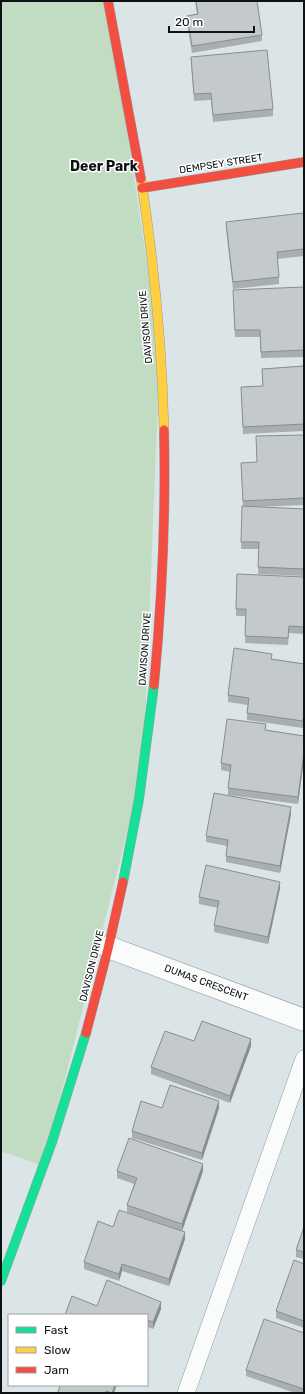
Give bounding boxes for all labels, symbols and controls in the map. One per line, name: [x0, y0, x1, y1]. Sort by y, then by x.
scale bar: [169, 8, 254, 34]
text: 20 m: [175, 15, 203, 29]
street label: DEMPSEY STREET: [178, 151, 264, 177]
district label: Deer Park: [70, 158, 139, 175]
street label: DAVISON DRIVE: [137, 290, 155, 364]
street label: DAVISON DRIVE: [136, 612, 154, 686]
street label: DAVISON DRIVE: [77, 929, 107, 1003]
street label: DUMAS CRESCENT: [163, 962, 250, 1004]
legend: [8, 1314, 148, 1386]
text: Fast: [44, 1323, 68, 1337]
text: Slow: [44, 1343, 71, 1357]
text: Jam: [44, 1363, 69, 1377]

